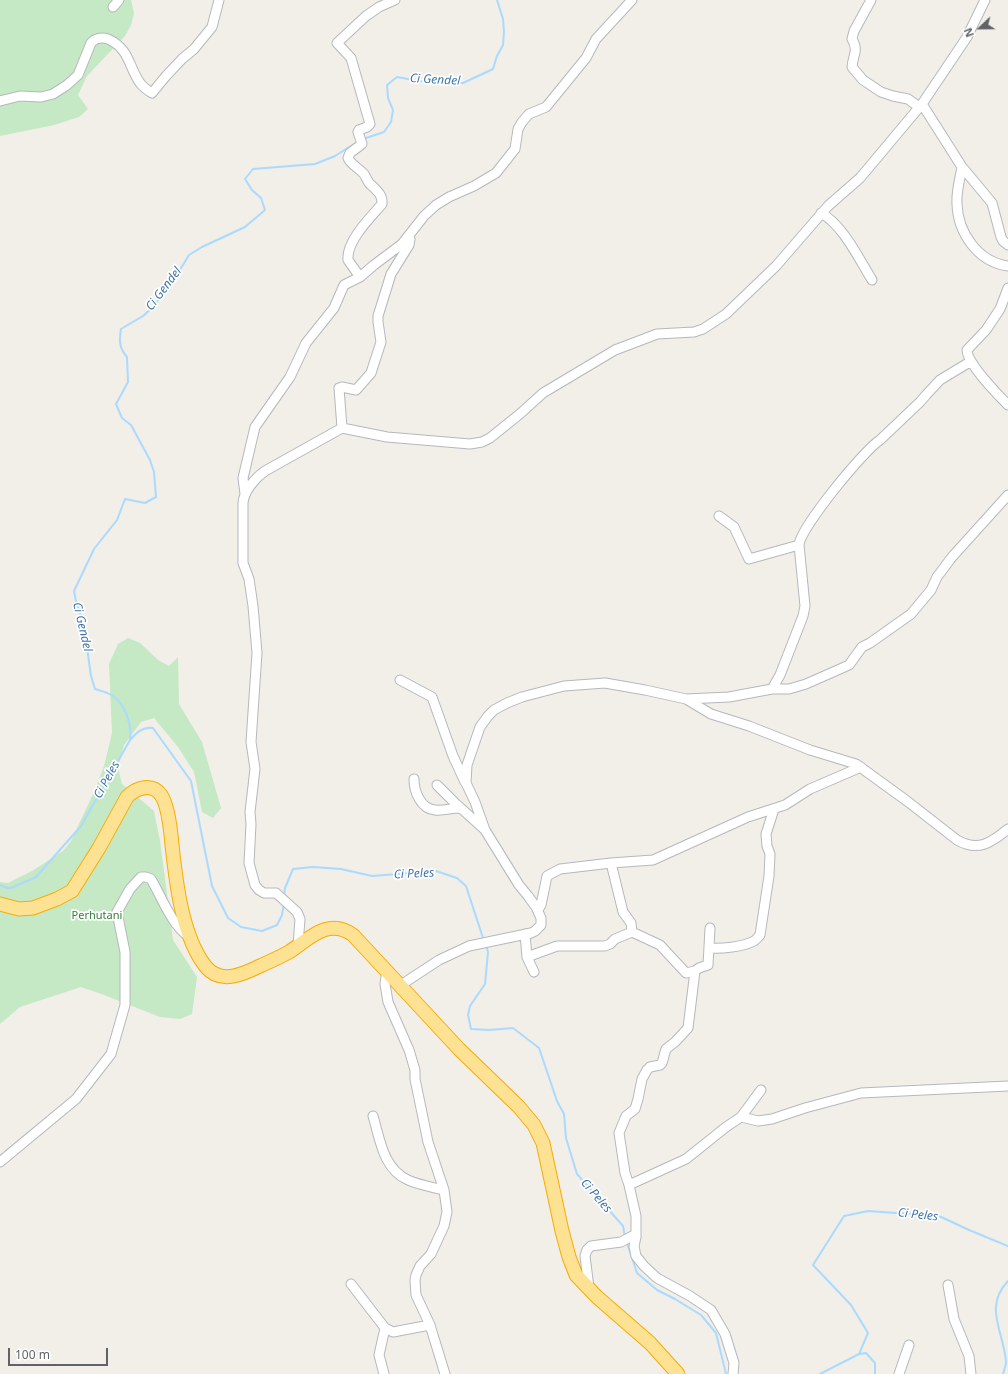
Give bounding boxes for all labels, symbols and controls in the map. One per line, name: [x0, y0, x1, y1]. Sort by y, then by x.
north arrow: [960, 8, 1000, 48]
text: N: [960, 26, 977, 40]
water label: Ci Gendel: [409, 71, 461, 89]
water label: Ci Gendel: [143, 265, 185, 313]
water label: Ci Gendel: [69, 601, 95, 653]
water label: Ci Peles: [91, 759, 123, 801]
water label: Ci Peles: [393, 866, 435, 882]
park label: Perhutani: [72, 909, 122, 923]
water label: Ci Peles: [577, 1176, 615, 1216]
water label: Ci Peles: [897, 1206, 939, 1224]
scale bar: [10, 1340, 110, 1366]
text: 100 m: [15, 1346, 50, 1363]

